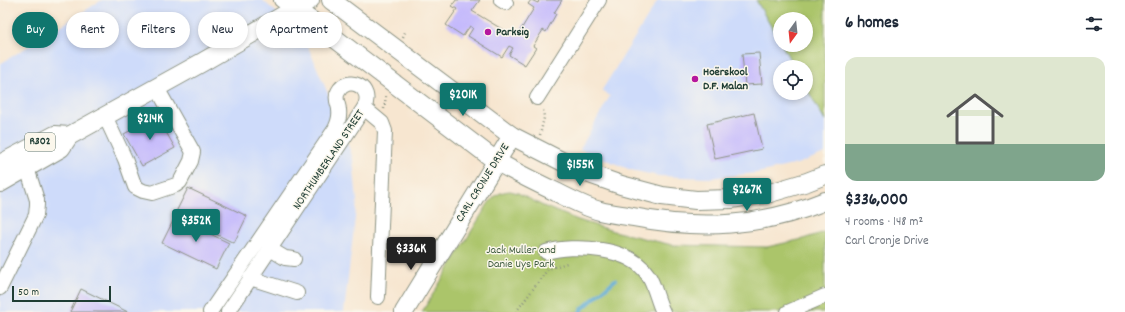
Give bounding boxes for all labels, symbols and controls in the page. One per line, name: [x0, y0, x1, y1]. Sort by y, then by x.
chip: Buy: [12, 12, 58, 48]
chip: Rent: [66, 12, 119, 48]
chip: Filters: [127, 12, 190, 48]
chip: New: [198, 12, 248, 48]
chip: Apartment: [256, 12, 342, 48]
north arrow: [773, 12, 813, 52]
map controls: [773, 12, 813, 100]
text: 6 homes: [845, 12, 899, 36]
icon: filters: [1083, 13, 1105, 35]
place label: Parksig: [496, 24, 529, 41]
marker: Parksig: [483, 27, 493, 37]
button: locate: [773, 60, 813, 100]
place label: Hoërskool D.F. Malan: [703, 64, 748, 95]
marker: Hoërskool D.F. Malan: [690, 74, 700, 84]
pin: $201K: [435, 83, 491, 117]
icon: home: [939, 83, 1011, 155]
text: $201K: [449, 86, 477, 105]
street label: NORTHUMBERLAND STREET: [289, 106, 369, 213]
pin: $214K: [122, 107, 178, 141]
text: $214K: [137, 110, 163, 129]
road number: R302: [25, 133, 55, 151]
street label: CARL CRONJE DRIVE: [452, 140, 514, 226]
pin: $155K: [552, 153, 608, 187]
text: $155K: [566, 156, 594, 175]
pin: $267K: [719, 178, 775, 212]
text: $267K: [732, 181, 762, 200]
text: $336,000: [845, 189, 908, 213]
pin: $352K: [168, 209, 224, 243]
text: $352K: [181, 212, 211, 231]
text: 4 rooms · 148 m²: [845, 213, 923, 232]
text: Carl Cronje Drive: [845, 232, 929, 251]
pin: $336K: [383, 237, 439, 271]
text: $336K: [396, 240, 426, 259]
park label: Jack Muller and Danie Uys Park: [486, 242, 556, 273]
scale bar: [12, 284, 111, 303]
text: 50 m: [18, 285, 39, 301]

